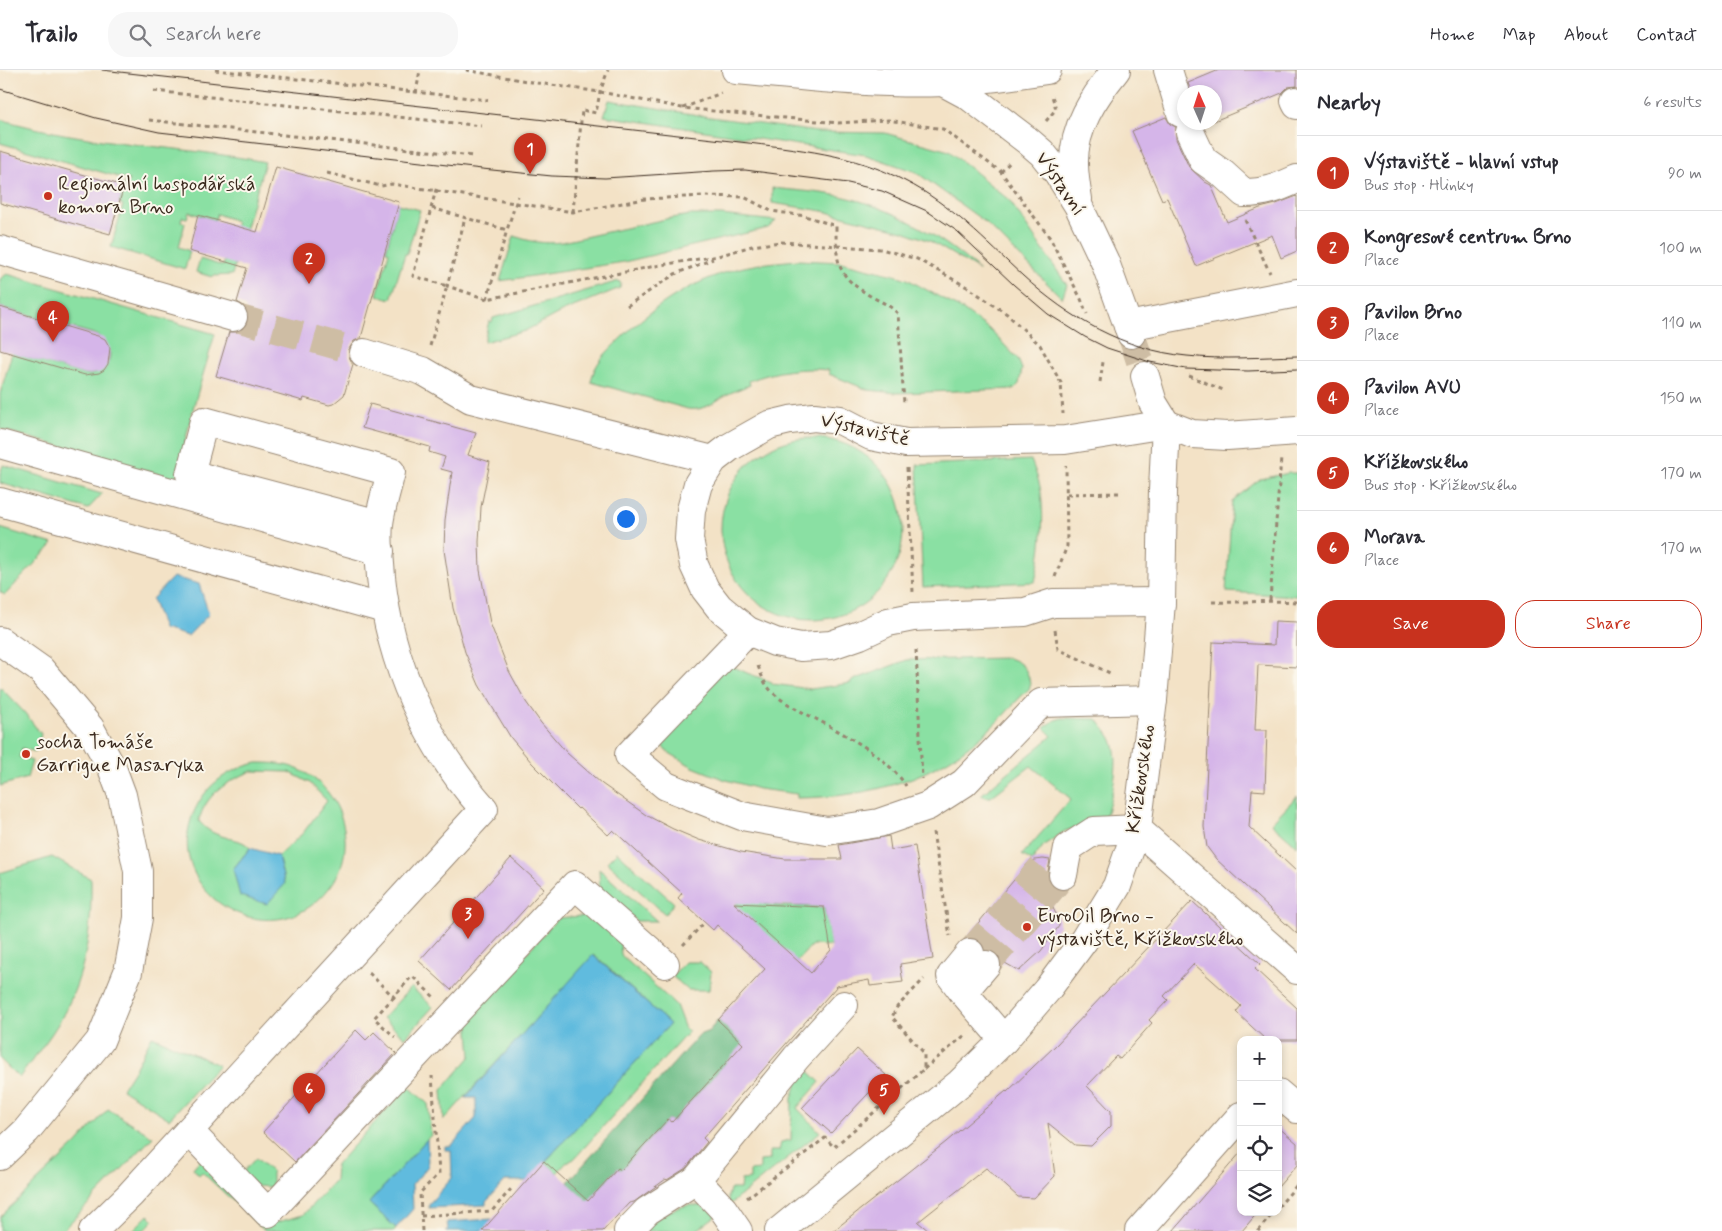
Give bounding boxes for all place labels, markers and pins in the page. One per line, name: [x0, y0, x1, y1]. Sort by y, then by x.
pin: 1: [514, 133, 546, 174]
place label: Regionální hospodářská komora Brno: [58, 171, 256, 221]
marker: Regionální hospodářská komora Brno: [42, 190, 54, 202]
pin: 2: [293, 243, 325, 284]
pin: 4: [37, 301, 69, 342]
place label: socha Tomáše Garrigue Masaryka: [36, 729, 205, 779]
marker: socha Tomáše Garrigue Masaryka: [20, 748, 32, 760]
pin: 3: [452, 898, 484, 939]
place label: EuroOil Brno - výstaviště, Křížkovského: [1037, 903, 1243, 953]
marker: EuroOil Brno - výstaviště, Křížkovského: [1021, 921, 1033, 933]
pin: 6: [293, 1073, 325, 1114]
pin: 5: [868, 1074, 900, 1115]

